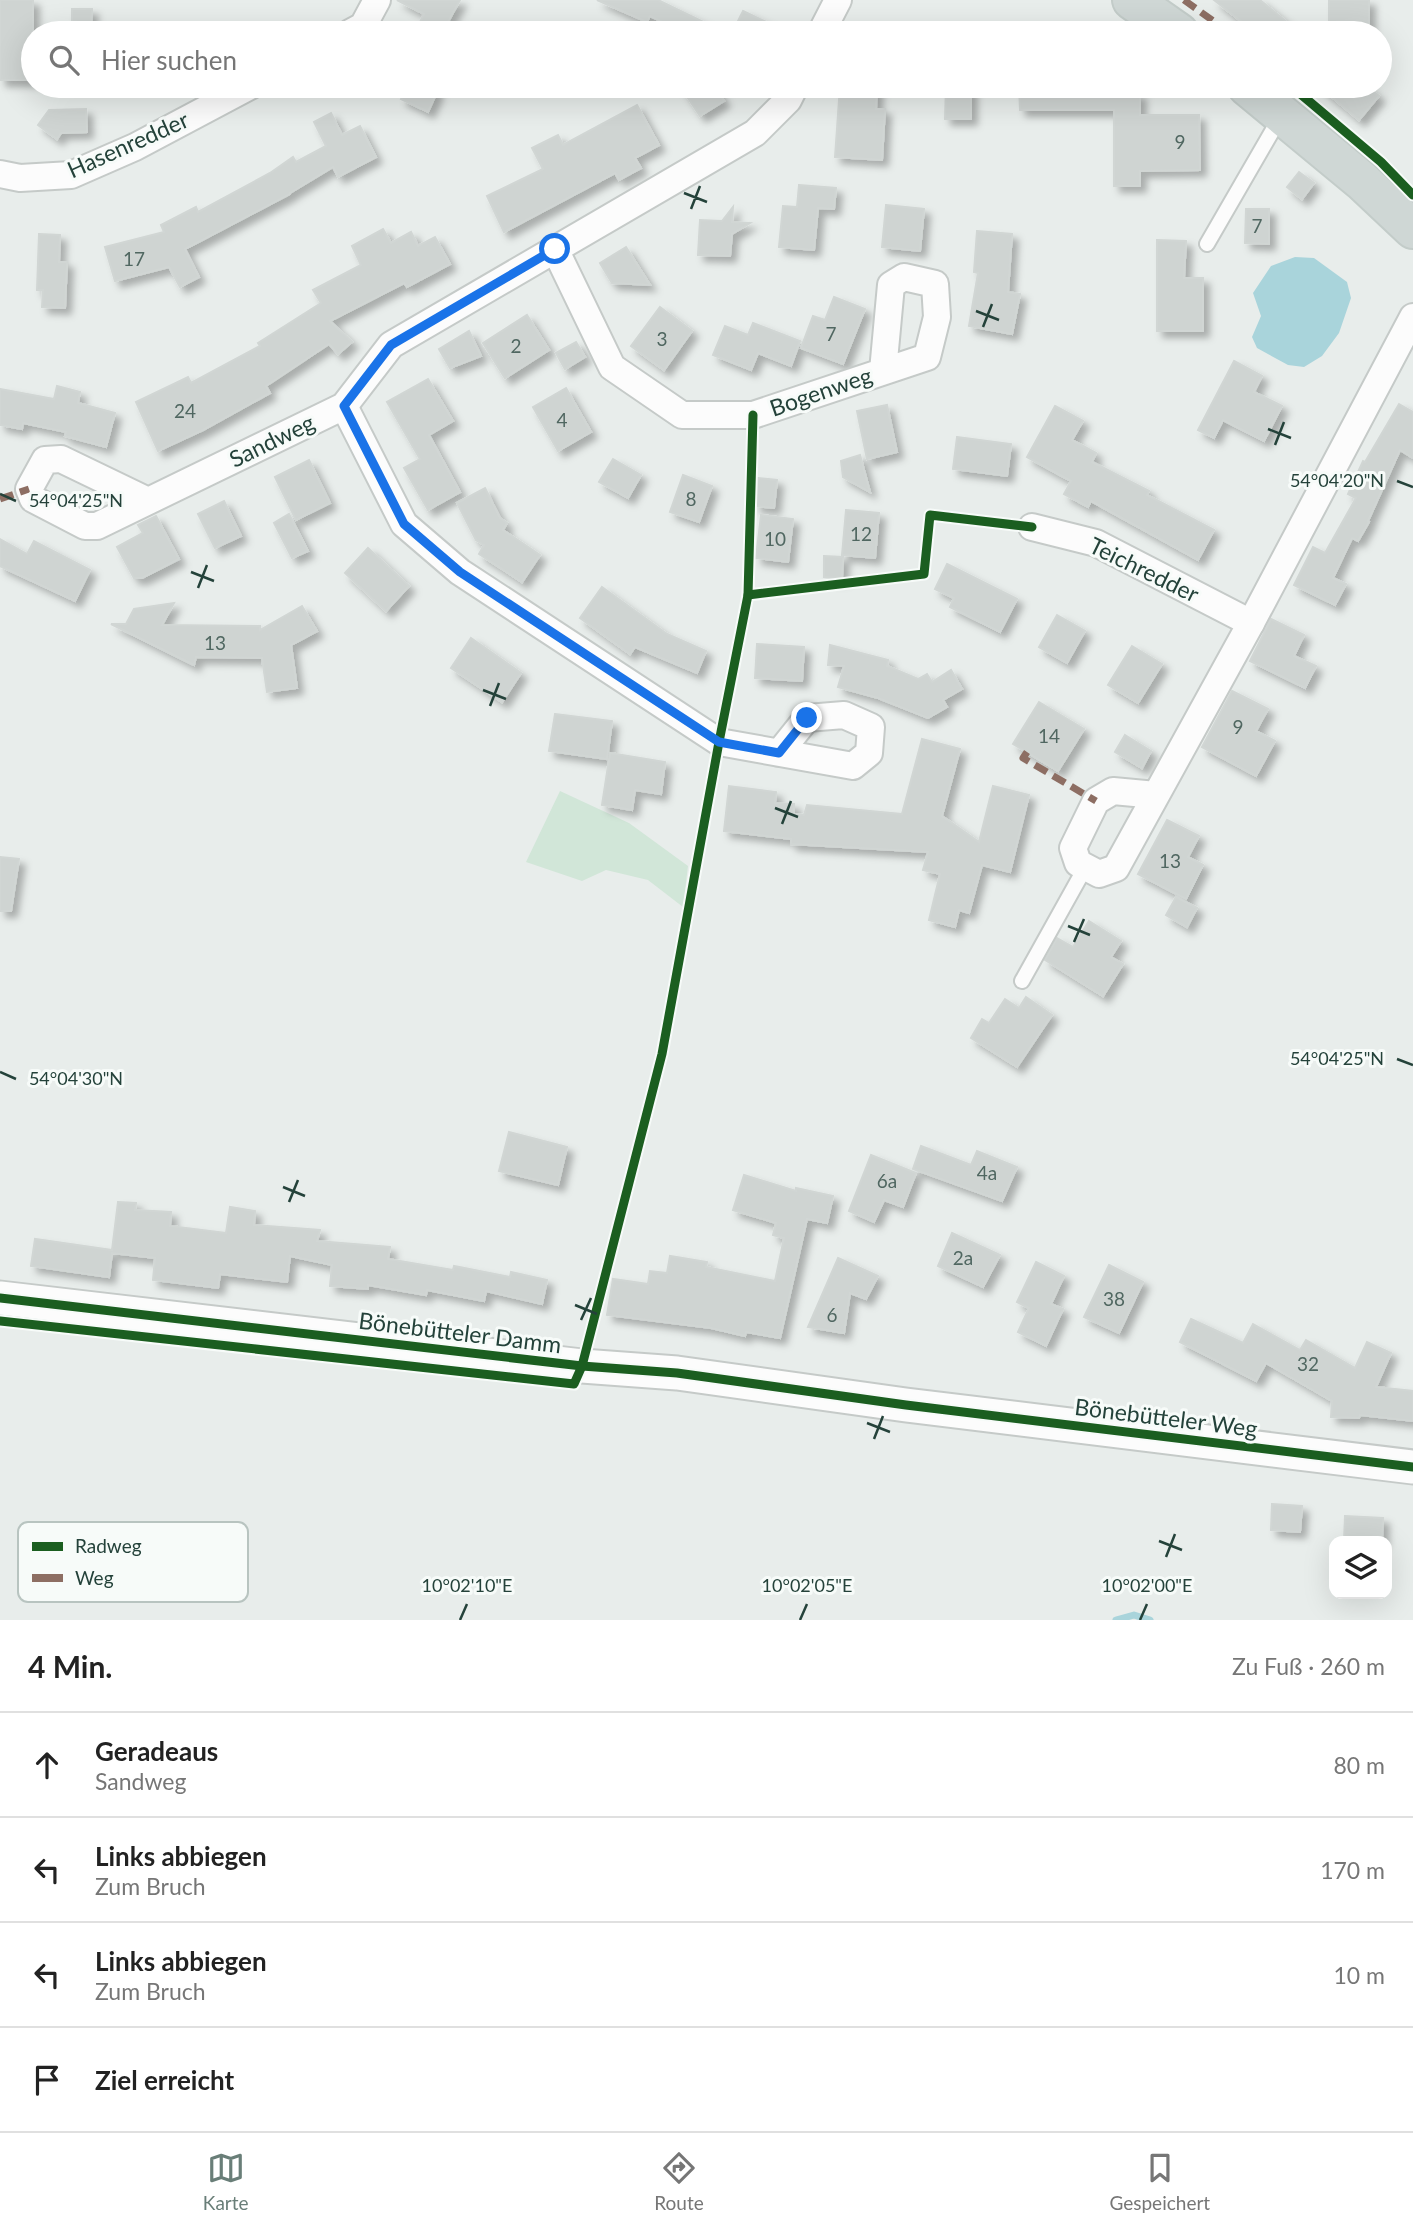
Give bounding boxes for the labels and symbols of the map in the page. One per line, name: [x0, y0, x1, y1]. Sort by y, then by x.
street label: Hasenredder: [63, 105, 193, 183]
house number: 9: [1174, 130, 1186, 153]
house number: 7: [1251, 214, 1263, 237]
route start: [539, 233, 570, 264]
house number: 17: [123, 247, 145, 270]
house number: 7: [825, 322, 837, 345]
house number: 3: [656, 327, 668, 350]
house number: 2: [510, 334, 522, 357]
street label: Bogenweg: [766, 360, 876, 422]
house number: 24: [174, 399, 196, 422]
street label: Sandweg: [224, 407, 319, 473]
house number: 4: [556, 408, 568, 431]
text: 54°04'20"N: [1290, 469, 1384, 491]
house number: 8: [685, 487, 697, 510]
text: 54°04'25"N: [29, 489, 123, 511]
house number: 12: [850, 522, 872, 545]
house number: 10: [764, 527, 786, 550]
street label: Teichredder: [1085, 531, 1204, 608]
house number: 13: [204, 631, 226, 654]
route end: [791, 702, 822, 733]
house number: 9: [1232, 715, 1244, 738]
house number: 14: [1038, 724, 1060, 747]
house number: 13: [1159, 849, 1181, 872]
text: 54°04'25"N: [1290, 1047, 1384, 1069]
text: 54°04'30"N: [29, 1067, 123, 1089]
house number: 4a: [977, 1161, 997, 1184]
house number: 6a: [877, 1169, 897, 1192]
house number: 2a: [953, 1246, 973, 1269]
house number: 38: [1103, 1287, 1125, 1310]
house number: 6: [826, 1303, 838, 1326]
street label: Bönebütteler Damm: [357, 1306, 563, 1358]
house number: 32: [1297, 1352, 1319, 1375]
street label: Bönebütteler Weg: [1073, 1392, 1259, 1442]
legend: [18, 1522, 248, 1602]
text: Radweg: [75, 1534, 142, 1557]
text: Weg: [75, 1566, 114, 1589]
text: 10°02'10"E: [422, 1574, 512, 1596]
text: 10°02'05"E: [762, 1574, 852, 1596]
text: 10°02'00"E: [1102, 1574, 1192, 1596]

